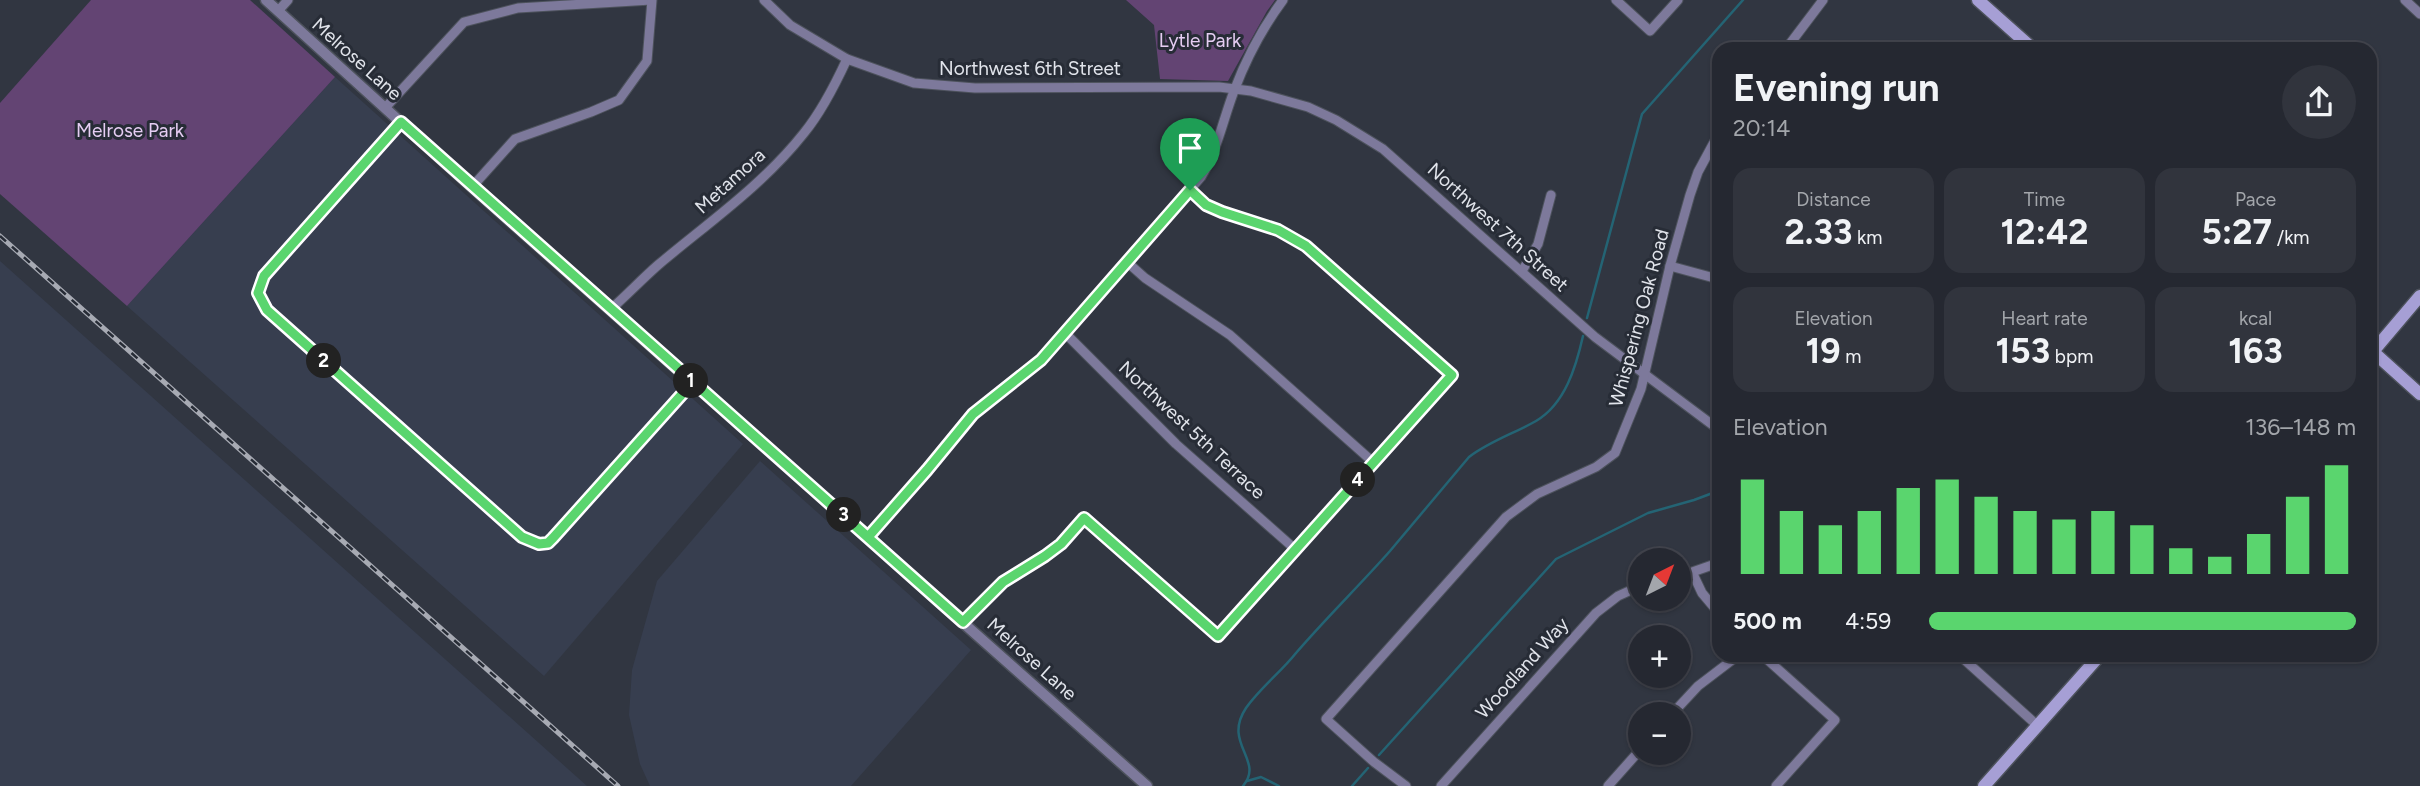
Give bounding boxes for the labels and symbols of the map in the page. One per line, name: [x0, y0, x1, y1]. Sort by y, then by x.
street label: Melrose Lane: [307, 13, 407, 105]
park label: Lytle Park: [1159, 29, 1242, 52]
street label: Northwest 6th Street: [939, 57, 1121, 80]
pin: [1160, 118, 1220, 190]
park label: Melrose Park: [76, 119, 185, 142]
street label: Metamora: [690, 143, 770, 219]
street label: Northwest 7th Street: [1423, 158, 1573, 296]
street label: Whispering Oak Road: [1604, 227, 1674, 409]
pin: 2: [306, 344, 342, 378]
street label: Northwest 5th Terrace: [1114, 356, 1270, 504]
pin: 1: [674, 364, 708, 398]
pin: 4: [1340, 462, 1376, 498]
pin: 3: [826, 498, 862, 532]
north arrow: [1628, 548, 1690, 611]
street label: Melrose Lane: [982, 613, 1082, 705]
street label: Woodland Way: [1471, 613, 1573, 723]

